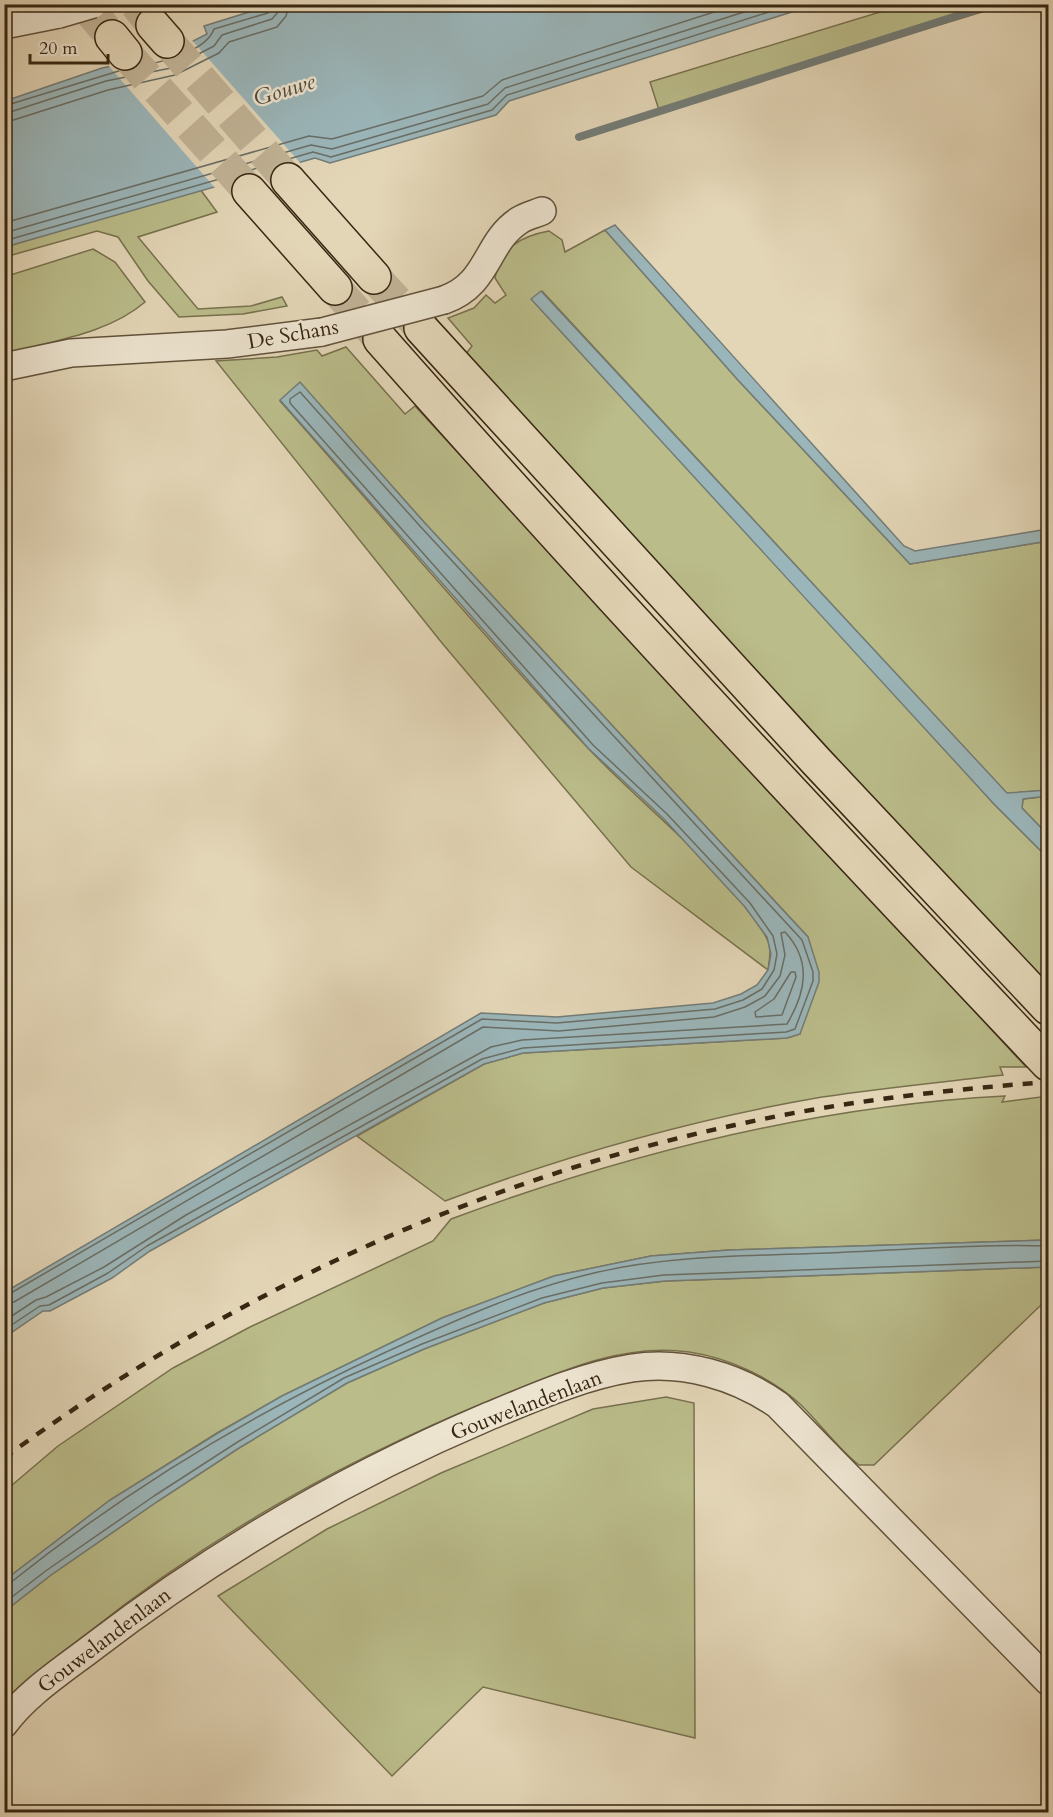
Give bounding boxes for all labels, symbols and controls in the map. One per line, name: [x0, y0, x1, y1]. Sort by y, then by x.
scale bar: [30, 27, 108, 65]
text: 20 m: [39, 36, 78, 61]
water label: Gouwe: [250, 66, 319, 113]
street label: De Schans: [245, 312, 341, 357]
street label: Gouwelandenlaan: [446, 1363, 606, 1448]
street label: Gouwelandenlaan: [32, 1581, 177, 1700]

